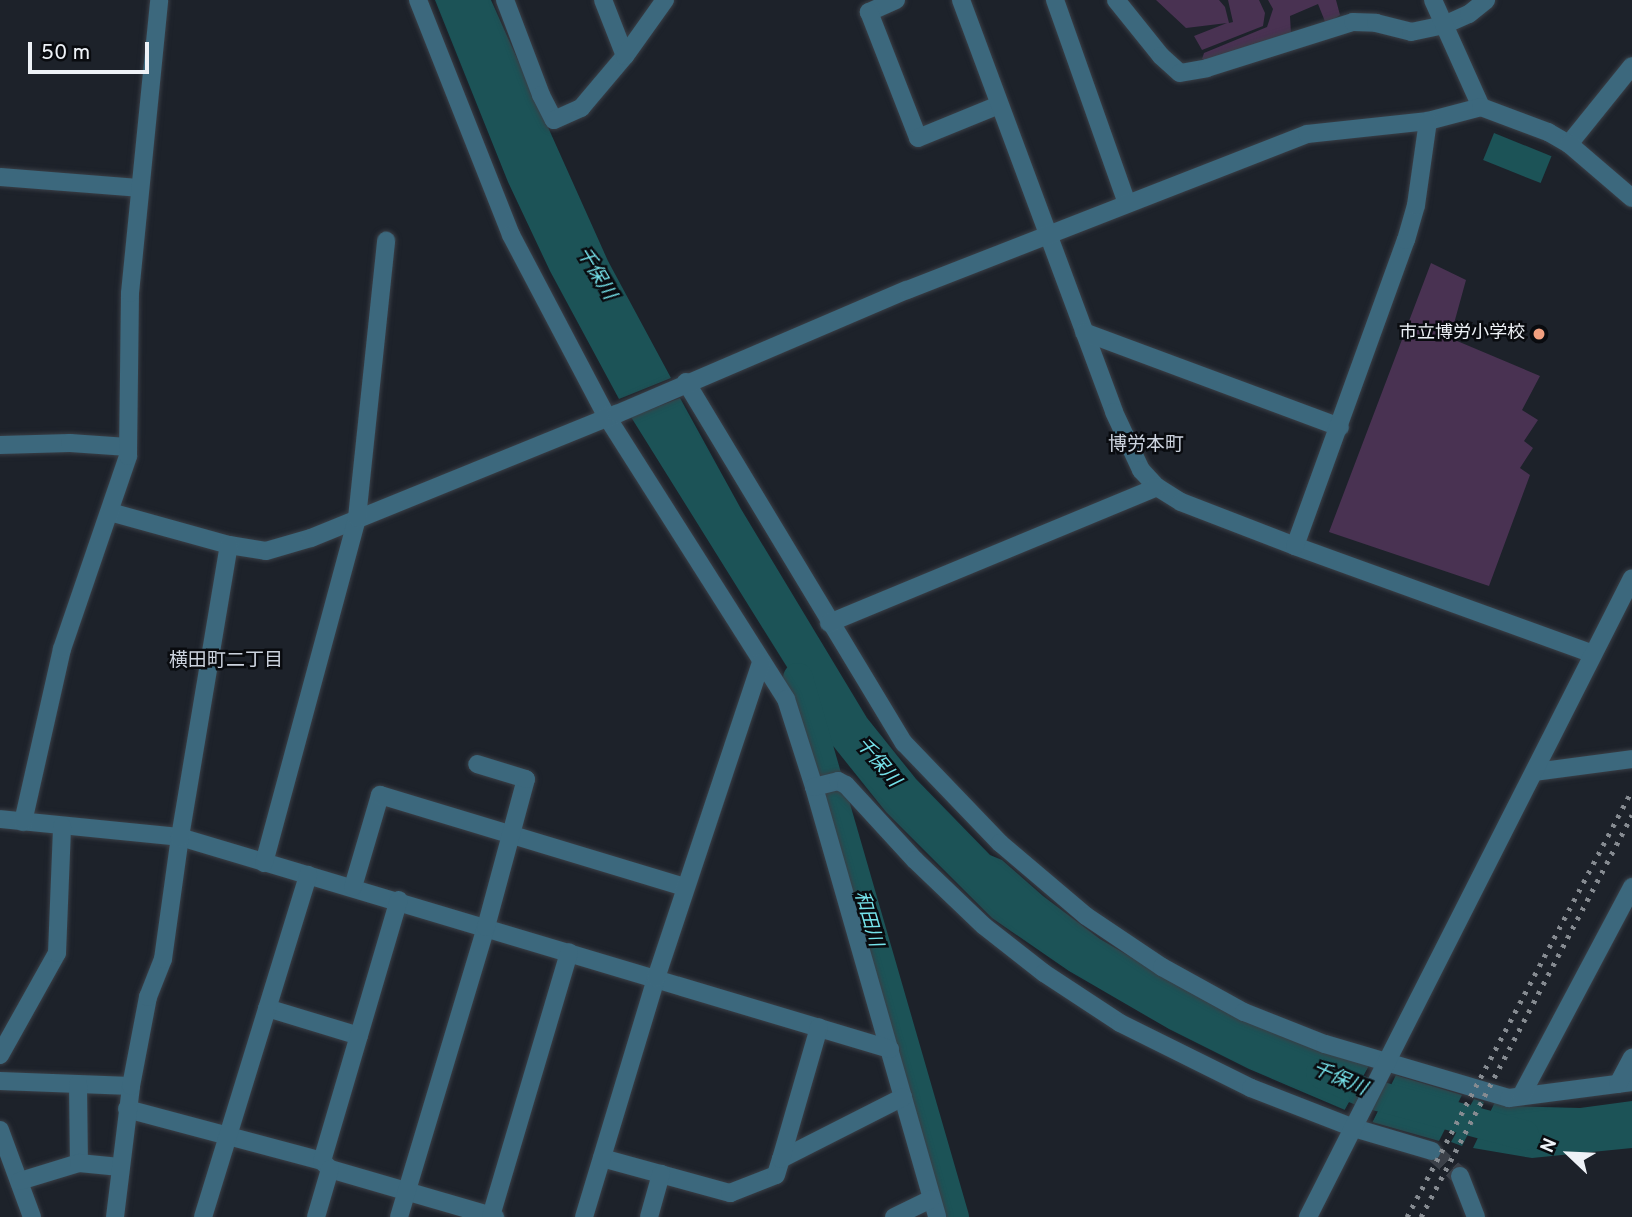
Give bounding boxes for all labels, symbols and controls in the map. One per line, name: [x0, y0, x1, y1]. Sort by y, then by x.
scale bar: [32, 28, 152, 72]
text: 50 m: [41, 40, 90, 67]
water label: 千保川: [571, 244, 619, 304]
place label: 市立博労小学校: [1399, 323, 1525, 345]
marker: 市立博労小学校: [1531, 326, 1547, 342]
district label: 博労本町: [1108, 435, 1184, 457]
district label: 横田町二丁目: [169, 651, 283, 673]
water label: 千保川: [850, 734, 904, 792]
water label: 和田川: [848, 888, 886, 950]
water label: 千保川: [1308, 1058, 1370, 1102]
north arrow: [1534, 1119, 1604, 1189]
text: N: [1536, 1135, 1563, 1157]

